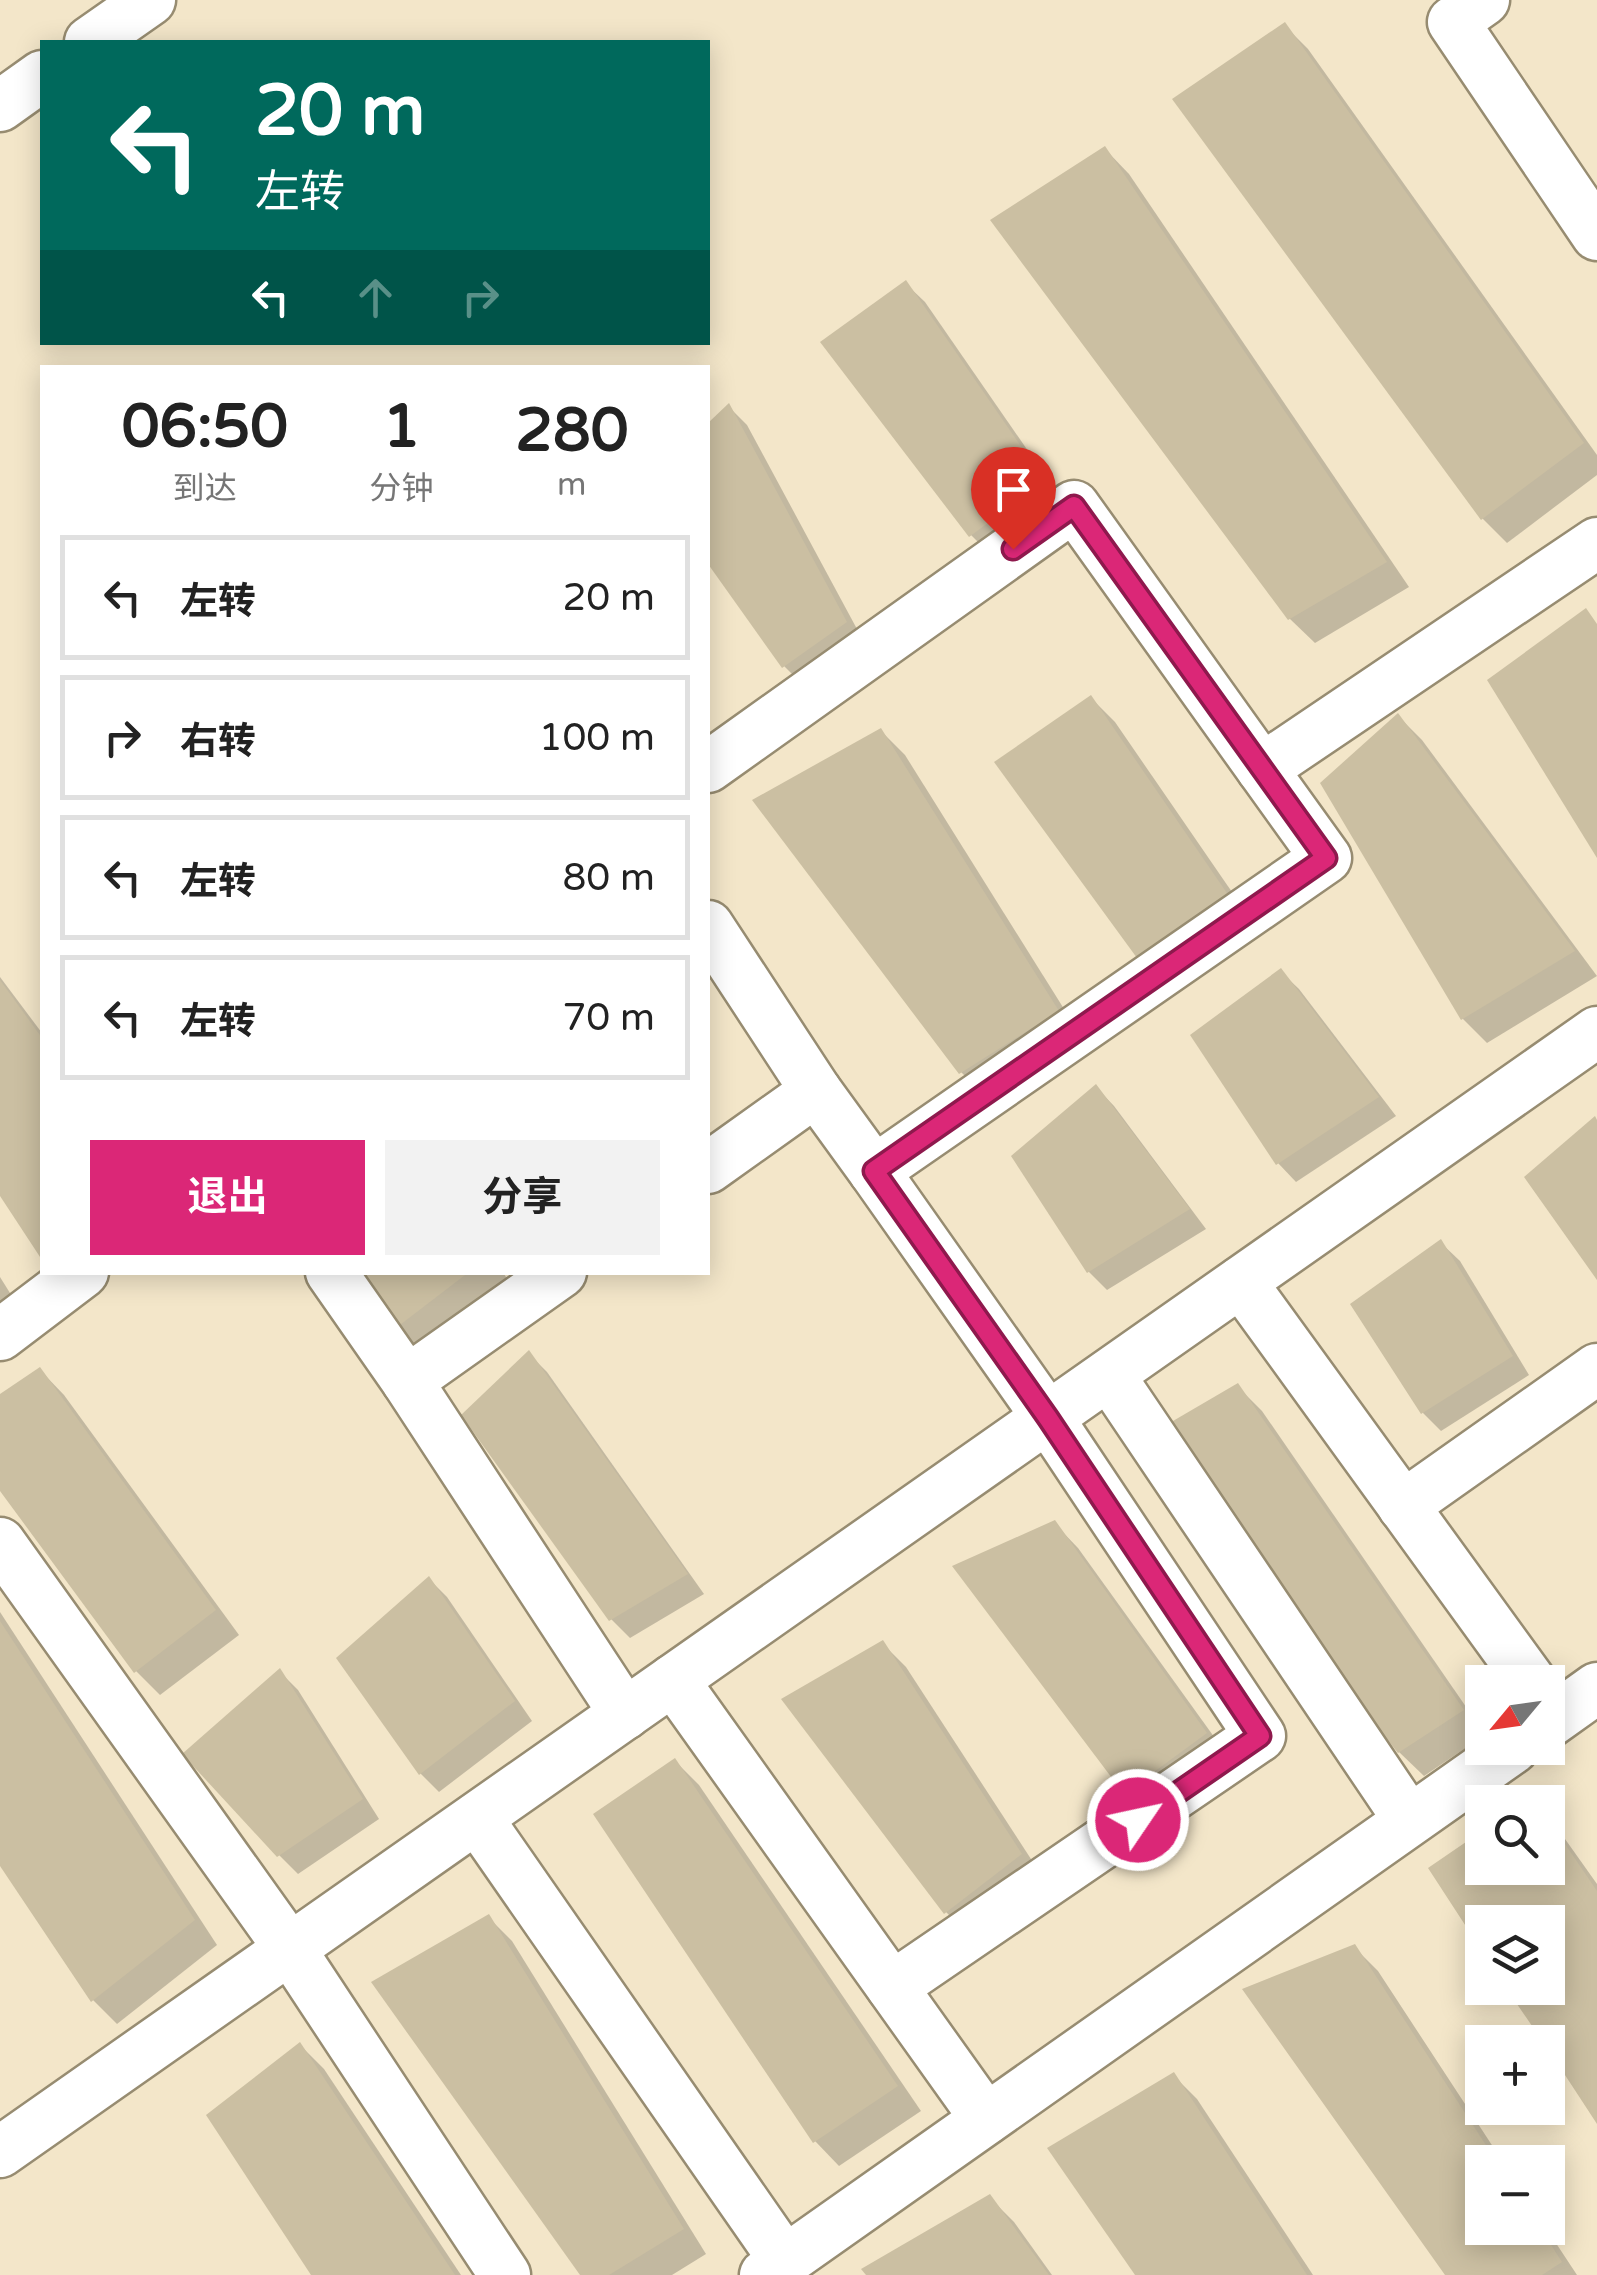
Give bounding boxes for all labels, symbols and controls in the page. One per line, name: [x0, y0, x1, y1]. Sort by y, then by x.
text: 20 m: [255, 70, 425, 154]
icon: left: [90, 80, 220, 210]
text: 左转: [255, 166, 345, 220]
icon: left: [243, 270, 298, 325]
icon: ahead: [348, 270, 403, 325]
icon: right: [453, 270, 508, 325]
text: 06:50: [122, 391, 288, 463]
text: 1: [383, 391, 420, 463]
text: 280: [515, 395, 628, 467]
pin: [971, 447, 1056, 550]
icon: arrive: [986, 462, 1041, 517]
text: m: [557, 466, 586, 504]
text: 到达: [173, 470, 237, 508]
text: 分钟: [370, 470, 434, 508]
icon: left: [95, 570, 150, 625]
text: 20 m: [563, 575, 655, 621]
text: 左转: [180, 579, 256, 625]
icon: right: [95, 710, 150, 765]
text: 100 m: [539, 715, 655, 761]
text: 右转: [180, 719, 256, 765]
icon: left: [95, 850, 150, 905]
text: 80 m: [563, 855, 655, 901]
text: 左转: [180, 859, 256, 905]
icon: left: [95, 990, 150, 1045]
text: 70 m: [563, 995, 655, 1041]
text: 左转: [180, 999, 256, 1045]
button: 退出: [90, 1140, 365, 1255]
button: 分享: [385, 1140, 660, 1255]
north arrow: [1465, 1665, 1565, 1765]
map controls: [1465, 1665, 1565, 2245]
position arrow: [1086, 1768, 1190, 1872]
button: search: [1465, 1785, 1565, 1885]
button: layers: [1465, 1905, 1565, 2005]
button: +: [1465, 2025, 1565, 2125]
button: −: [1465, 2145, 1565, 2245]

